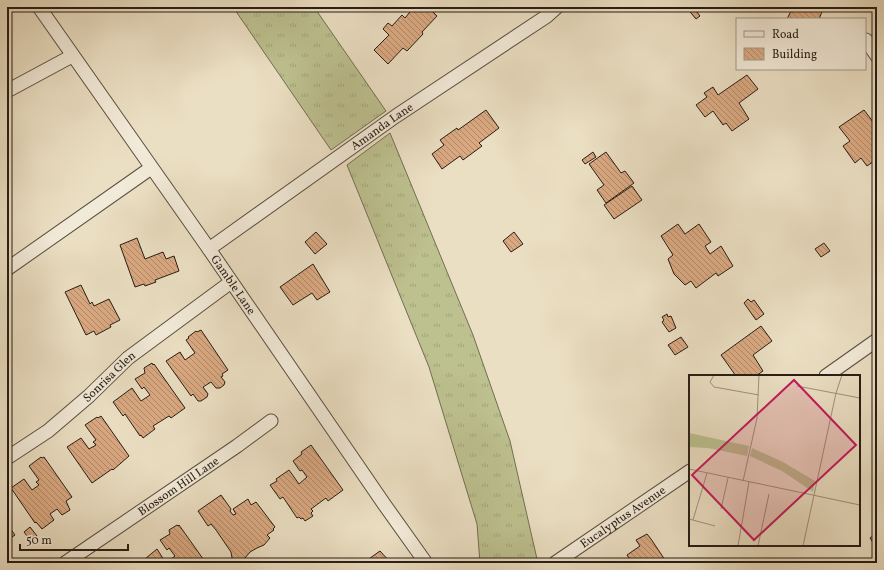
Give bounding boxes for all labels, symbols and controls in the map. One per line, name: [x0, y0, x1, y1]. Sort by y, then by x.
legend: [736, 18, 866, 70]
text: Road: [772, 27, 799, 43]
text: Building: [772, 47, 817, 63]
street label: Amanda Lane: [348, 99, 417, 155]
street label: Gamble Lane: [206, 252, 259, 319]
street label: Sonrisa Glen: [80, 348, 139, 407]
inset map: [689, 375, 860, 546]
street label: Blossom Hill Lane: [135, 453, 223, 520]
street label: Eucalyptus Avenue: [577, 483, 669, 552]
scale bar: [20, 526, 128, 552]
text: 50 m: [26, 533, 52, 549]

